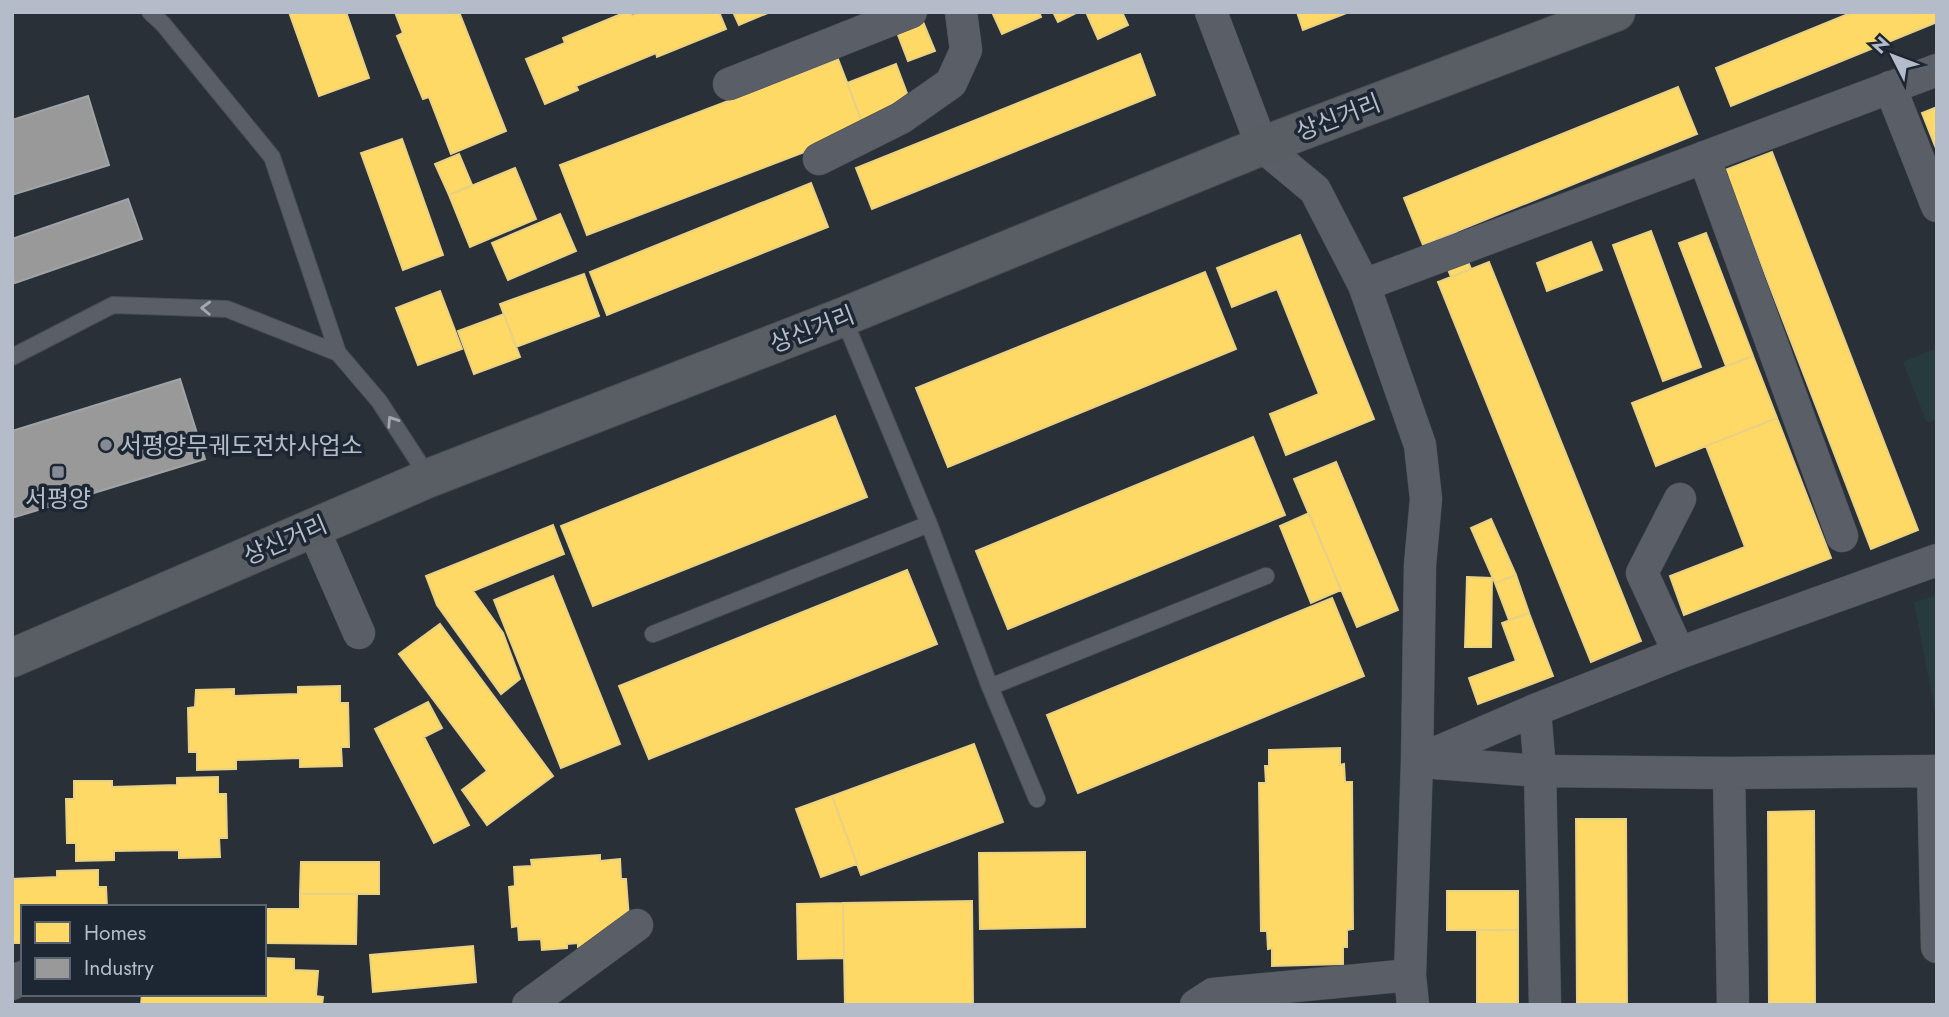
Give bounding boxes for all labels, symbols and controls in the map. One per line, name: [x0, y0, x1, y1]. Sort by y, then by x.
north arrow: [1858, 21, 1928, 91]
text: N: [1866, 30, 1896, 60]
street label: 상신거리: [1290, 85, 1386, 149]
street label: 상신거리: [764, 297, 860, 361]
one-way arrow: [200, 301, 211, 316]
one-way arrow: [388, 415, 401, 428]
place label: 서평양무궤도전차사업소: [120, 428, 363, 463]
marker: 서평양무궤도전차사업소: [98, 437, 114, 453]
marker: 서평양: [50, 464, 66, 480]
place label: 서평양: [25, 481, 91, 516]
street label: 상신거리: [238, 507, 332, 573]
legend: [21, 905, 266, 996]
text: Homes: [84, 918, 146, 948]
text: Industry: [84, 953, 155, 983]

